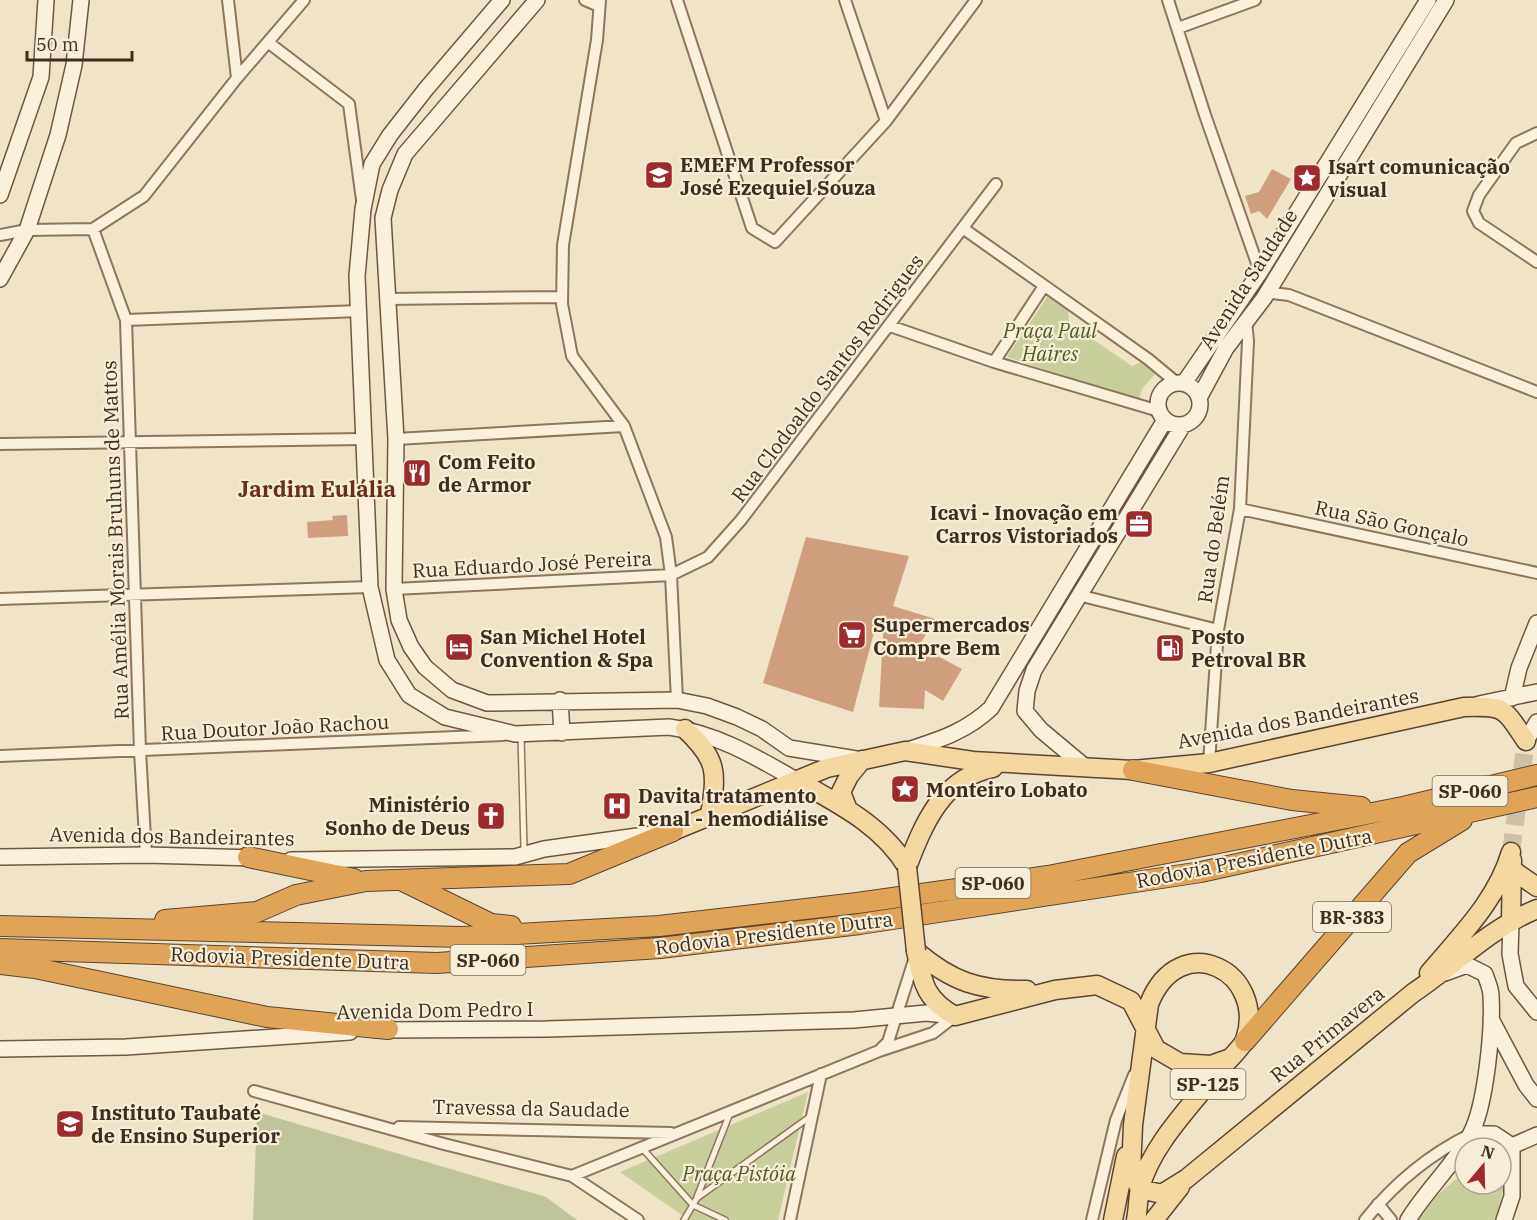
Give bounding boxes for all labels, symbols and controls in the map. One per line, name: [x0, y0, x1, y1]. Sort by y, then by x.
scale bar: [27, 24, 132, 62]
text: 50 m: [36, 33, 79, 56]
place label: EMEFM Professor José Ezequiel Souza: [680, 151, 876, 201]
place label: Isart comunicação visual: [1328, 153, 1510, 203]
school or university icon: EMEFM Professor José Ezequiel Souza: [643, 159, 675, 191]
place icon: Isart comunicação visual: [1291, 162, 1323, 194]
street label: Avenida Saudade: [1193, 204, 1303, 354]
street label: Rua Clodoaldo Santos Rodrigues: [725, 248, 929, 508]
park label: Praça Paul Haires: [1002, 317, 1097, 367]
street label: Rua Amélia Morais Bruhuns de Mattos: [95, 360, 135, 720]
place label: Com Feito de Armor: [438, 448, 536, 498]
restaurant icon: Com Feito de Armor: [401, 457, 433, 489]
street label: Rua do Belém: [1191, 473, 1235, 605]
district label: Jardim Eulália: [238, 474, 396, 503]
street label: Rua São Gonçalo: [1312, 493, 1472, 553]
place label: Icavi - Inovação em Carros Vistoriados: [930, 499, 1118, 549]
office icon: Icavi - Inovação em Carros Vistoriados: [1123, 508, 1155, 540]
street label: Rua Eduardo José Pereira: [411, 544, 653, 584]
place label: Supermercados Compre Bem: [873, 611, 1030, 661]
supermarket icon: Supermercados Compre Bem: [836, 619, 868, 651]
place label: San Michel Hotel Convention & Spa: [480, 623, 653, 673]
place label: Posto Petroval BR: [1191, 623, 1307, 673]
hotel icon: San Michel Hotel Convention & Spa: [443, 631, 475, 663]
fuel station icon: Posto Petroval BR: [1154, 632, 1186, 664]
street label: Avenida dos Bandeirantes: [1175, 681, 1421, 755]
street label: Rua Doutor João Rachou: [160, 708, 390, 746]
place icon: Monteiro Lobato: [889, 773, 921, 805]
place label: Monteiro Lobato: [926, 776, 1088, 803]
road number: SP-060: [1432, 776, 1508, 806]
place label: Davita tratamento renal - hemodiálise: [638, 782, 829, 832]
hospital icon: Davita tratamento renal - hemodiálise: [601, 790, 633, 822]
place label: Ministério Sonho de Deus: [325, 791, 470, 841]
church icon: Ministério Sonho de Deus: [475, 800, 507, 832]
street label: Avenida dos Bandeirantes: [49, 820, 295, 852]
street label: Rodovia Presidente Dutra: [1134, 822, 1374, 894]
road number: SP-060: [956, 868, 1030, 898]
road number: BR-383: [1313, 902, 1391, 932]
street label: Rodovia Presidente Dutra: [653, 905, 895, 961]
street label: Rodovia Presidente Dutra: [170, 940, 410, 976]
road number: SP-060: [450, 945, 526, 975]
street label: Rua Primavera: [1264, 980, 1390, 1088]
street label: Avenida Dom Pedro I: [336, 995, 534, 1025]
road number: SP-125: [1170, 1069, 1246, 1099]
street label: Travessa da Saudade: [432, 1093, 630, 1123]
place label: Instituto Taubaté de Ensino Superior: [91, 1099, 280, 1149]
school or university icon: Instituto Taubaté de Ensino Superior: [54, 1108, 86, 1140]
north arrow: [1453, 1136, 1513, 1196]
text: N: [1479, 1140, 1497, 1163]
park label: Praça Pistóia: [681, 1160, 796, 1187]

